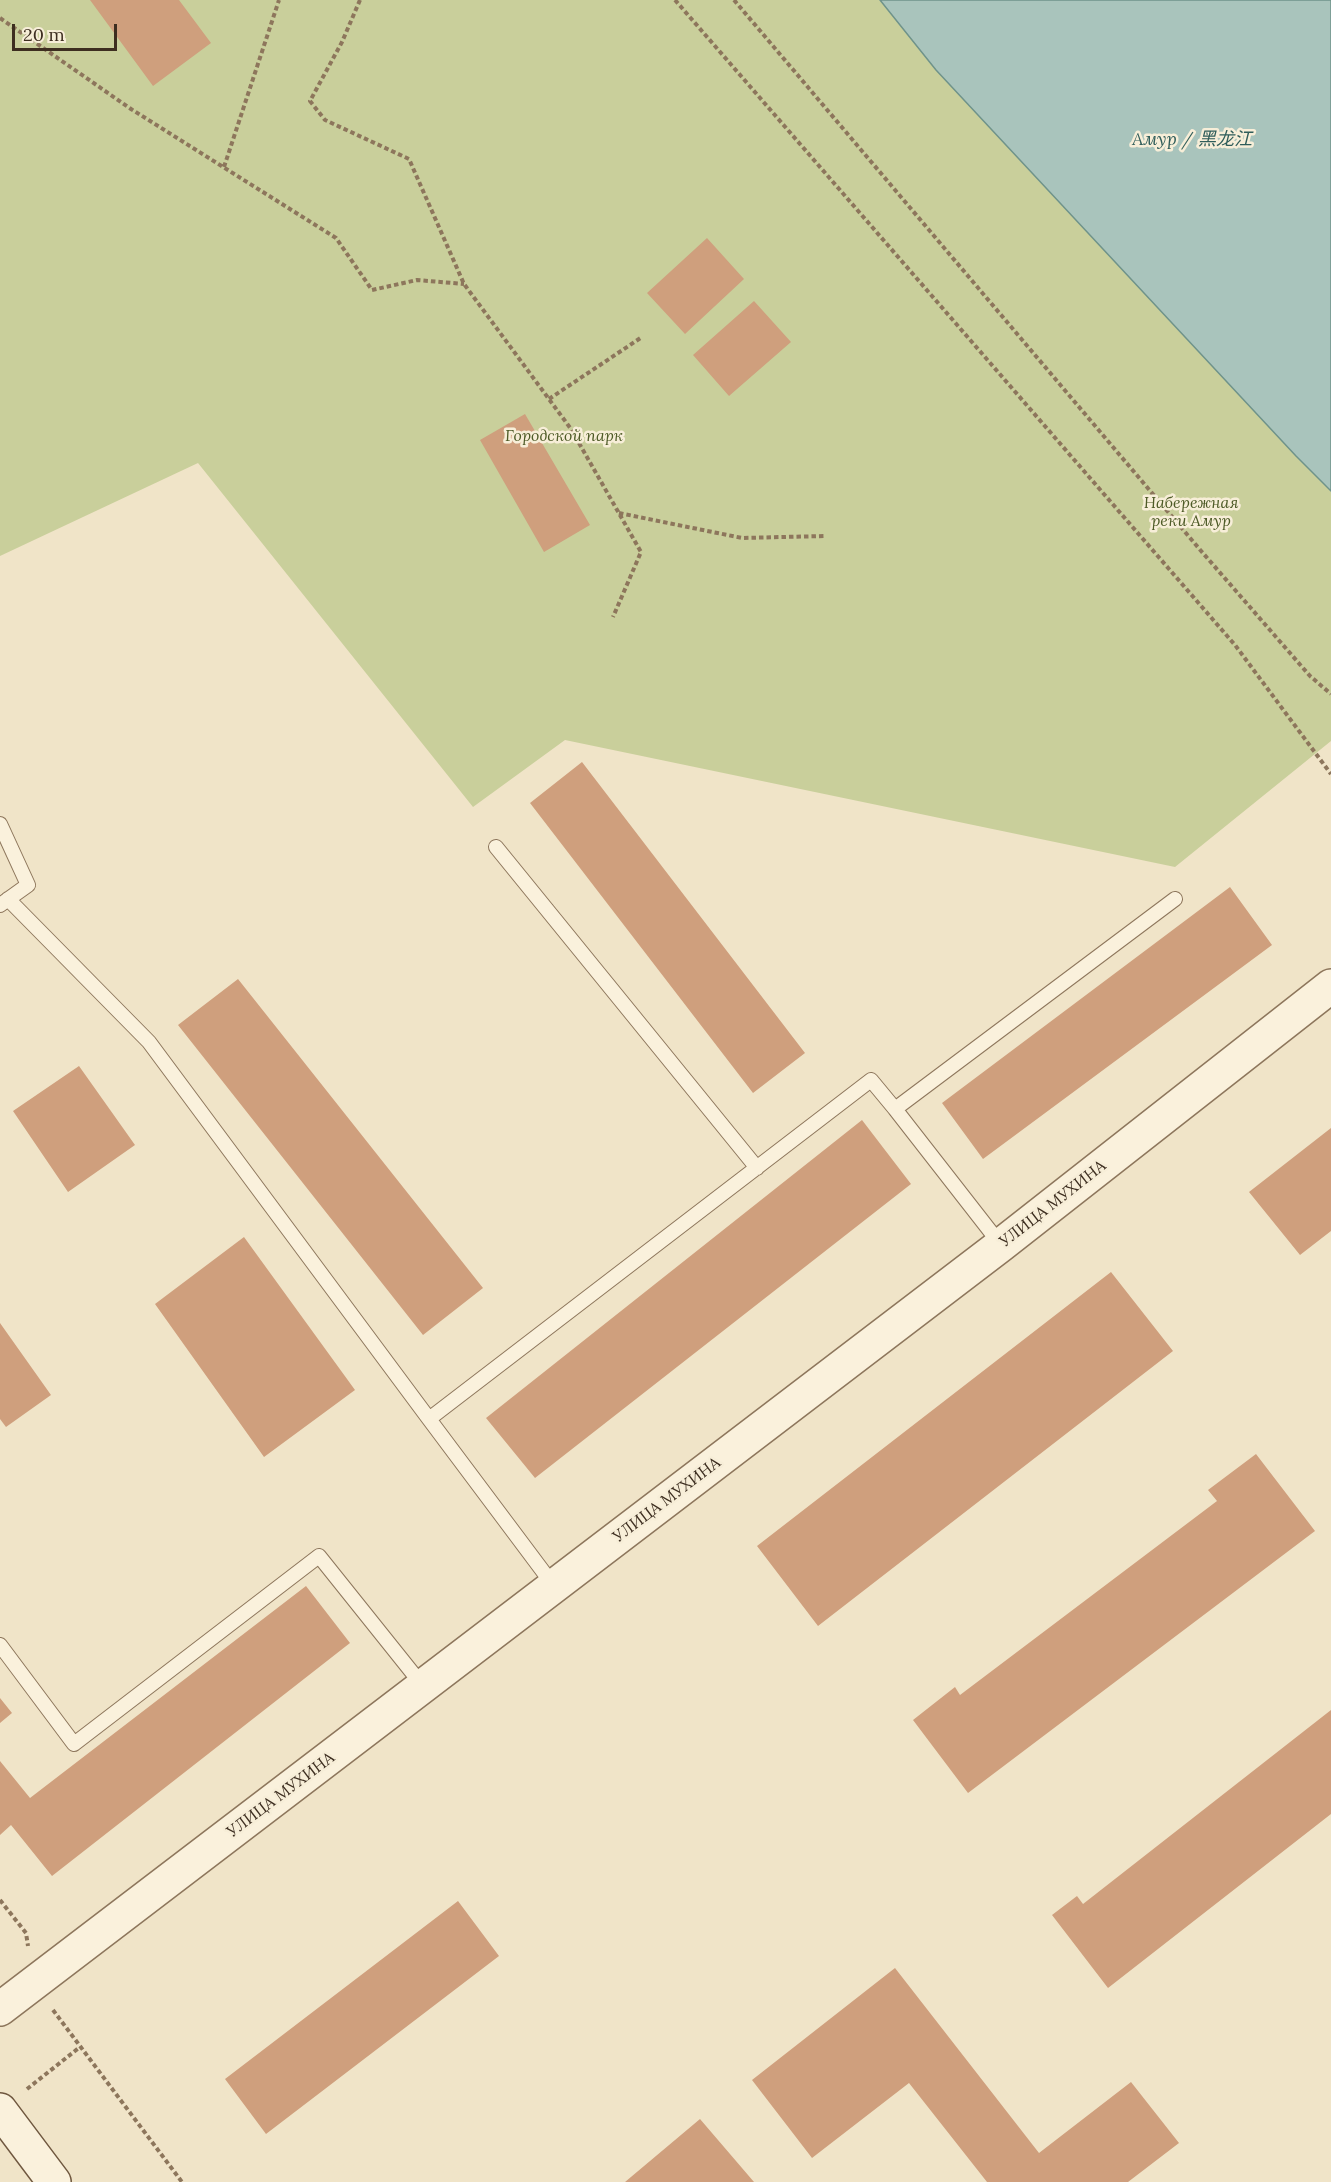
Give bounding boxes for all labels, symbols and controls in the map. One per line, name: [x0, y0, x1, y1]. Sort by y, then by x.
scale bar: [15, 12, 120, 50]
text: 20 m: [23, 23, 65, 46]
water label: Амур / 黑龙江: [1132, 129, 1252, 151]
park label: Городской парк: [505, 426, 623, 446]
park label: Набережная реки Амур: [1144, 493, 1238, 531]
street label: УЛИЦА МУХИНА: [996, 1156, 1110, 1252]
street label: УЛИЦА МУХИНА: [609, 1453, 725, 1547]
street label: УЛИЦА МУХИНА: [223, 1748, 339, 1842]

